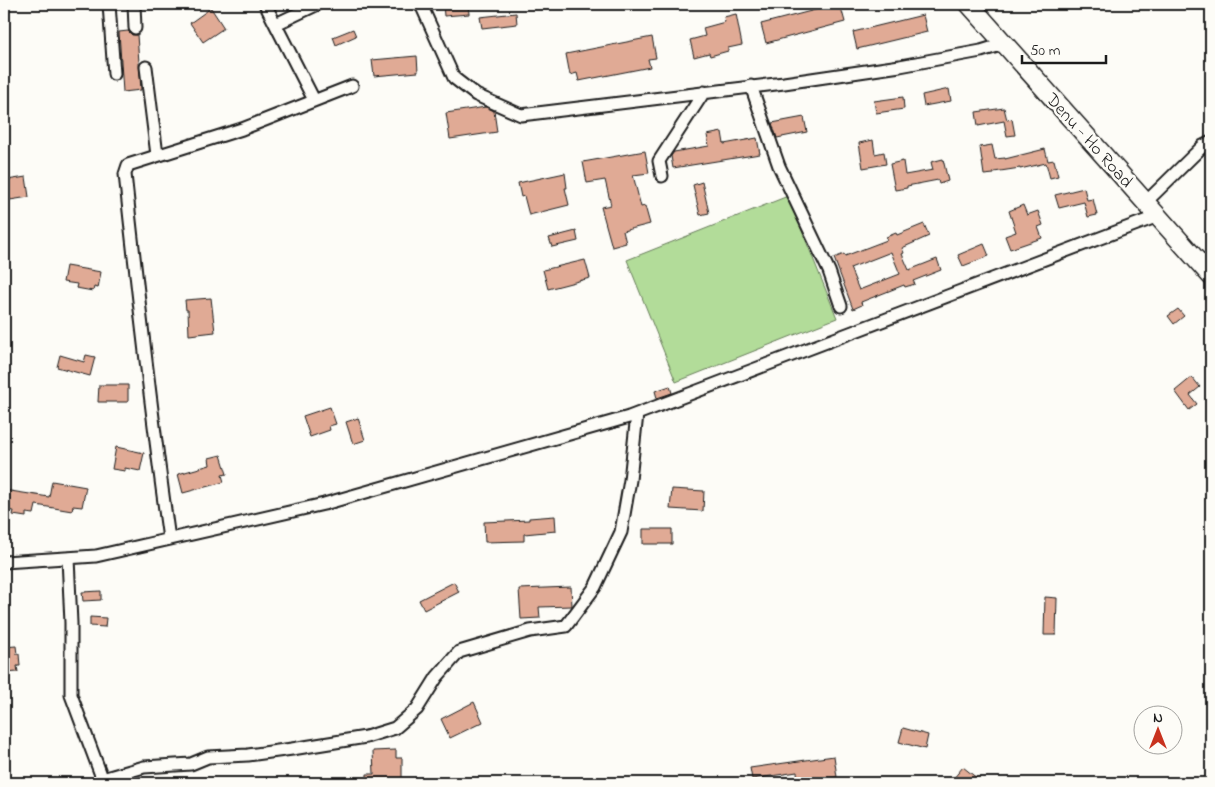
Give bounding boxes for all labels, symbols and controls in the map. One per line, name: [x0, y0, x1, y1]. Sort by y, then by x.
scale bar: [1022, 32, 1106, 64]
text: 50 m: [1030, 40, 1061, 62]
street label: Denu - Ho Road: [1038, 87, 1138, 194]
north arrow: [1132, 704, 1182, 754]
text: N: [1153, 708, 1163, 729]

